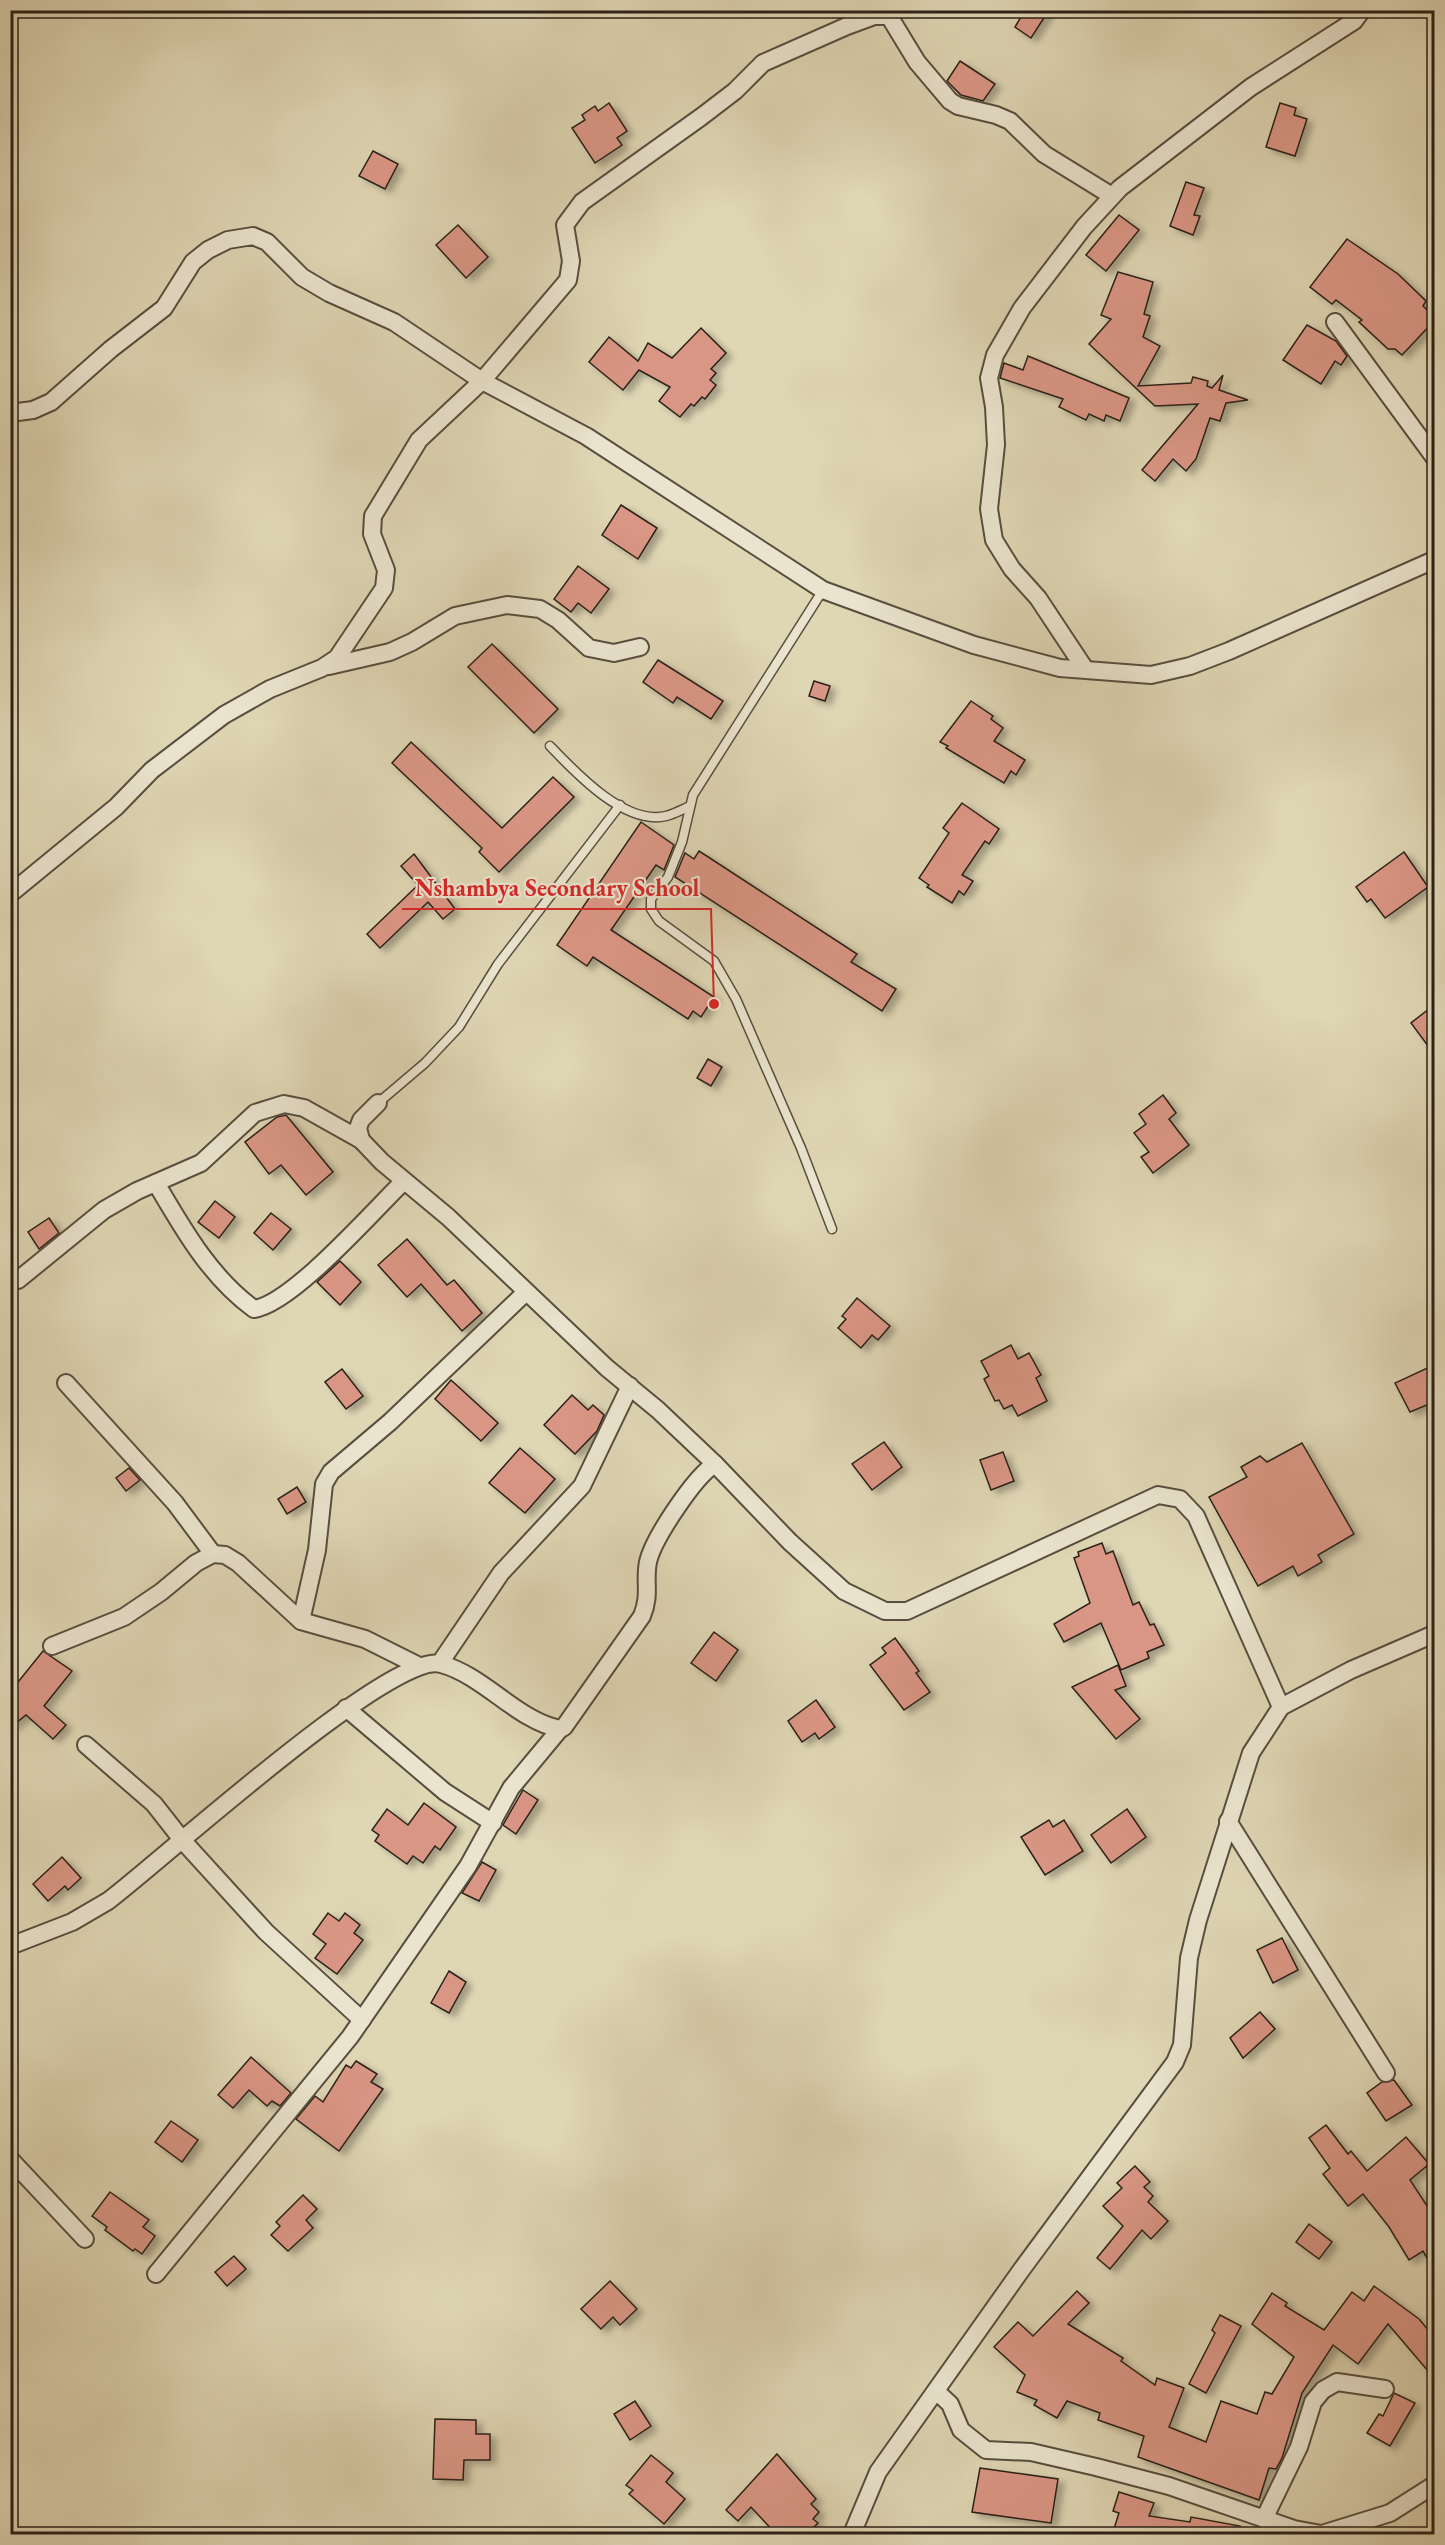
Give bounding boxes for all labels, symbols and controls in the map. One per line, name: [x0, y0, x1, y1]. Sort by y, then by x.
callout: Nshambya Secondary School: [402, 867, 711, 909]
text: Nshambya Secondary School: [415, 872, 699, 904]

